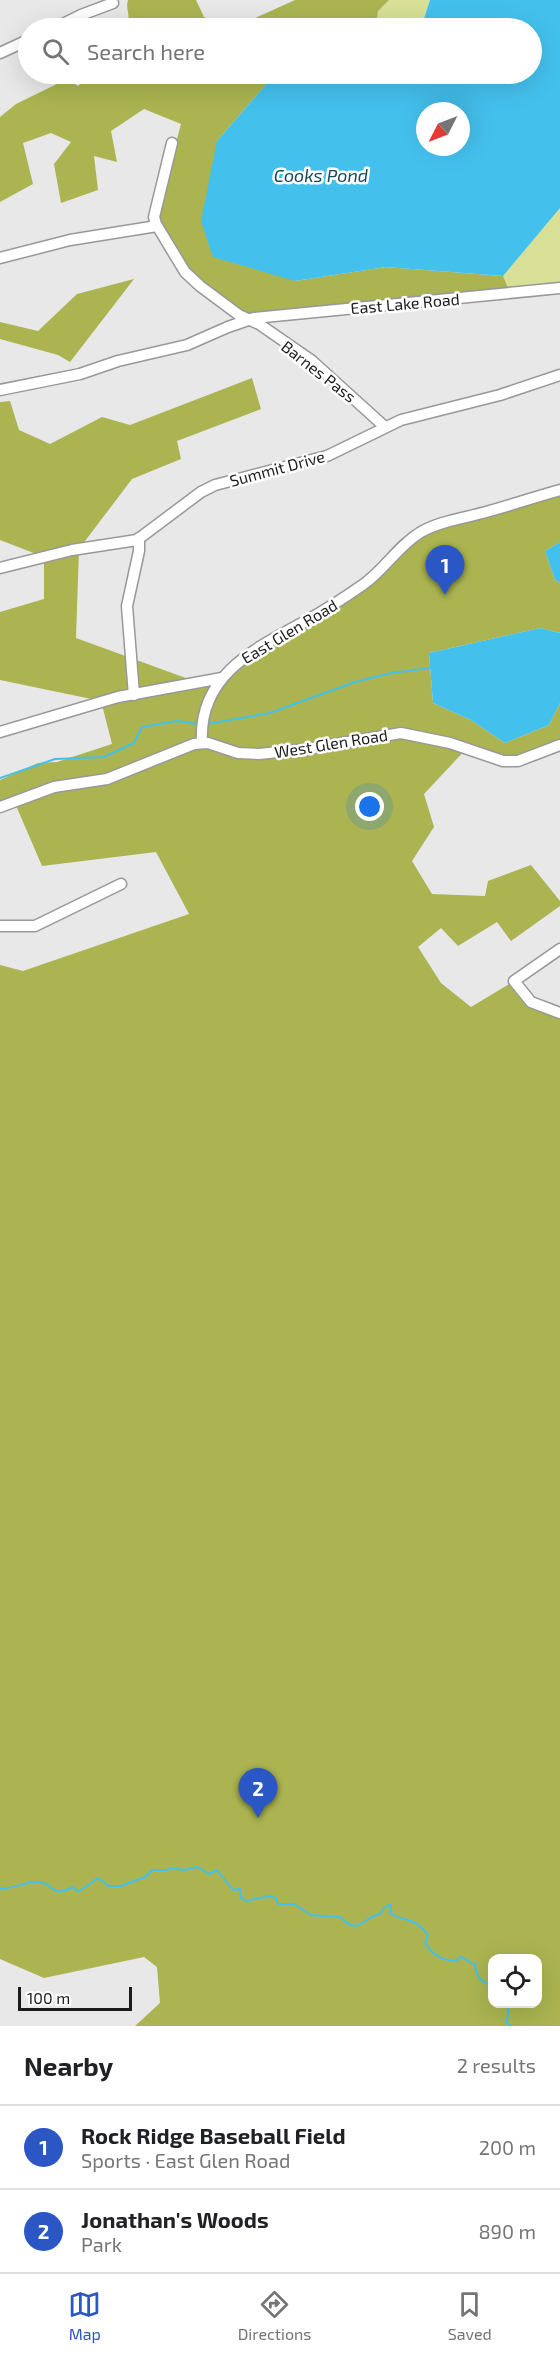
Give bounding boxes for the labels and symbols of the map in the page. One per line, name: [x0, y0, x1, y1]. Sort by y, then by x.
north arrow: [416, 102, 470, 156]
water label: Cooks Pond: [274, 164, 368, 186]
street label: East Lake Road: [350, 289, 460, 317]
street label: Barnes Pass: [278, 336, 360, 406]
street label: Summit Drive: [227, 446, 327, 490]
pin: 1: [426, 546, 464, 595]
street label: East Glen Road: [238, 595, 340, 667]
street label: West Glen Road: [273, 725, 389, 761]
your location: [355, 792, 384, 821]
pin: 2: [238, 1768, 278, 1818]
scale bar: [18, 1984, 132, 2012]

